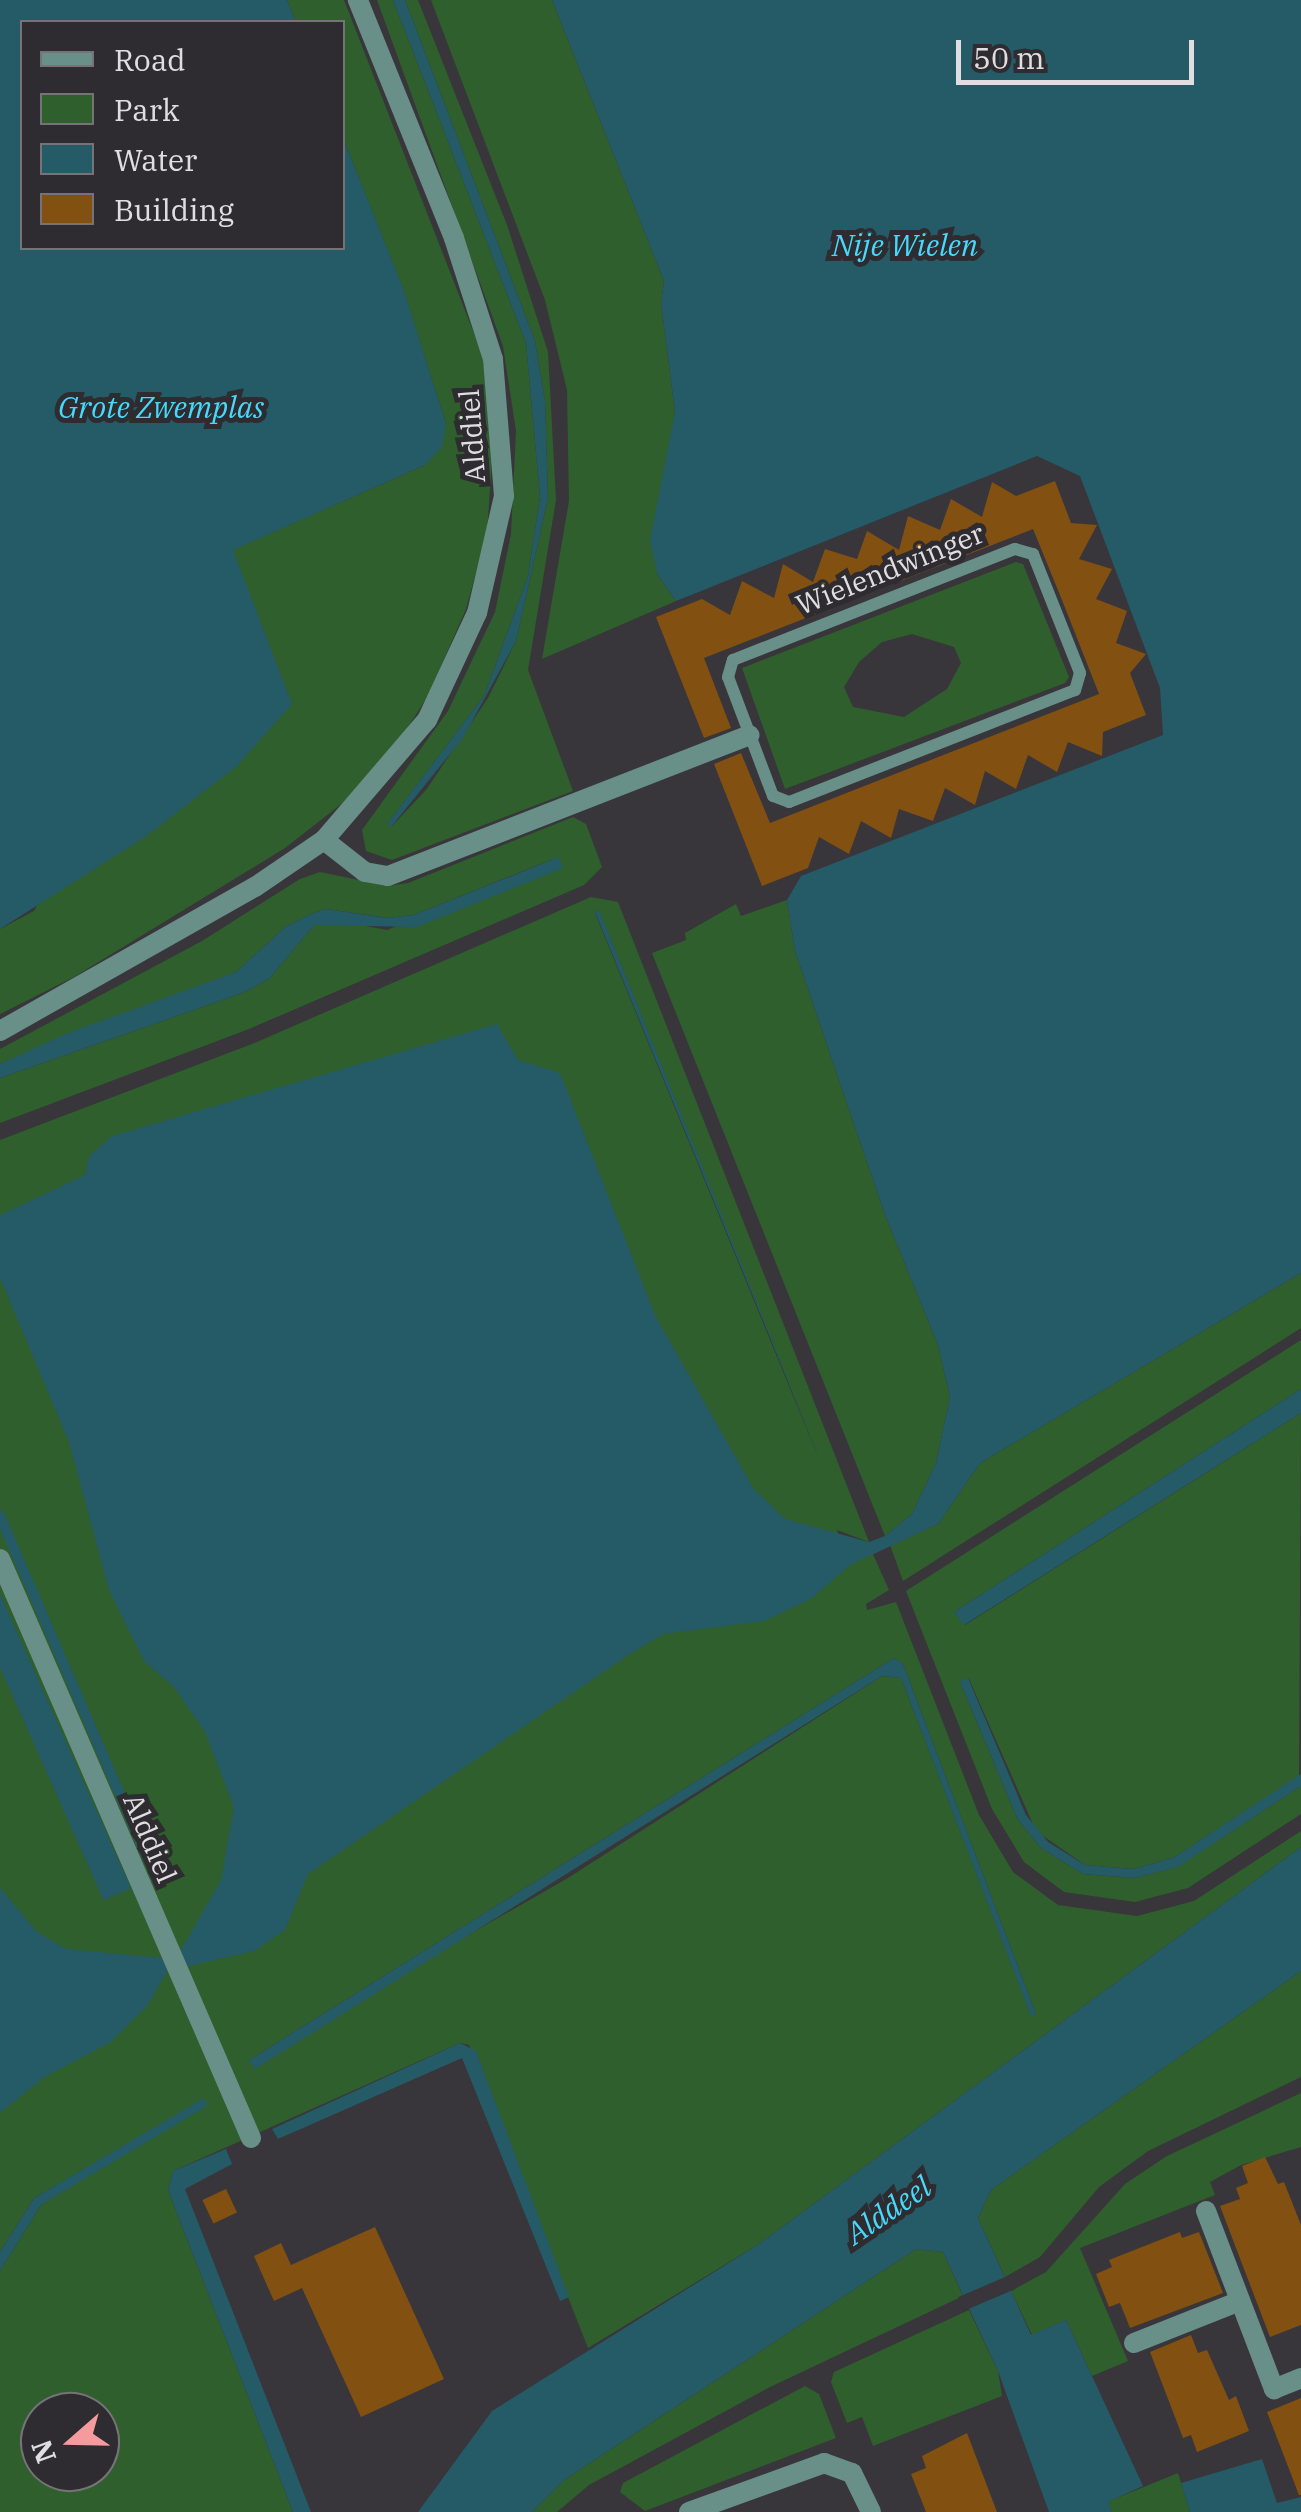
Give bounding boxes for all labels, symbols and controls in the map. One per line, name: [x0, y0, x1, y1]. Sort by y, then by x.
legend: [20, 20, 345, 250]
scale bar: [961, 20, 1198, 82]
text: 50 m: [973, 38, 1045, 77]
text: Road: [114, 40, 186, 79]
text: Park: [114, 90, 180, 129]
text: Water: [114, 140, 197, 179]
text: Building: [114, 190, 234, 229]
water label: Nije Wielen: [832, 227, 978, 263]
street label: Alddiel: [452, 388, 492, 484]
water label: Grote Zwemplas: [58, 389, 264, 425]
street label: Wielendwinger: [791, 516, 989, 622]
street label: Alddiel: [116, 1788, 184, 1888]
water label: Alddeel: [839, 2169, 937, 2251]
north arrow: [20, 2392, 120, 2492]
text: N: [22, 2435, 64, 2468]

